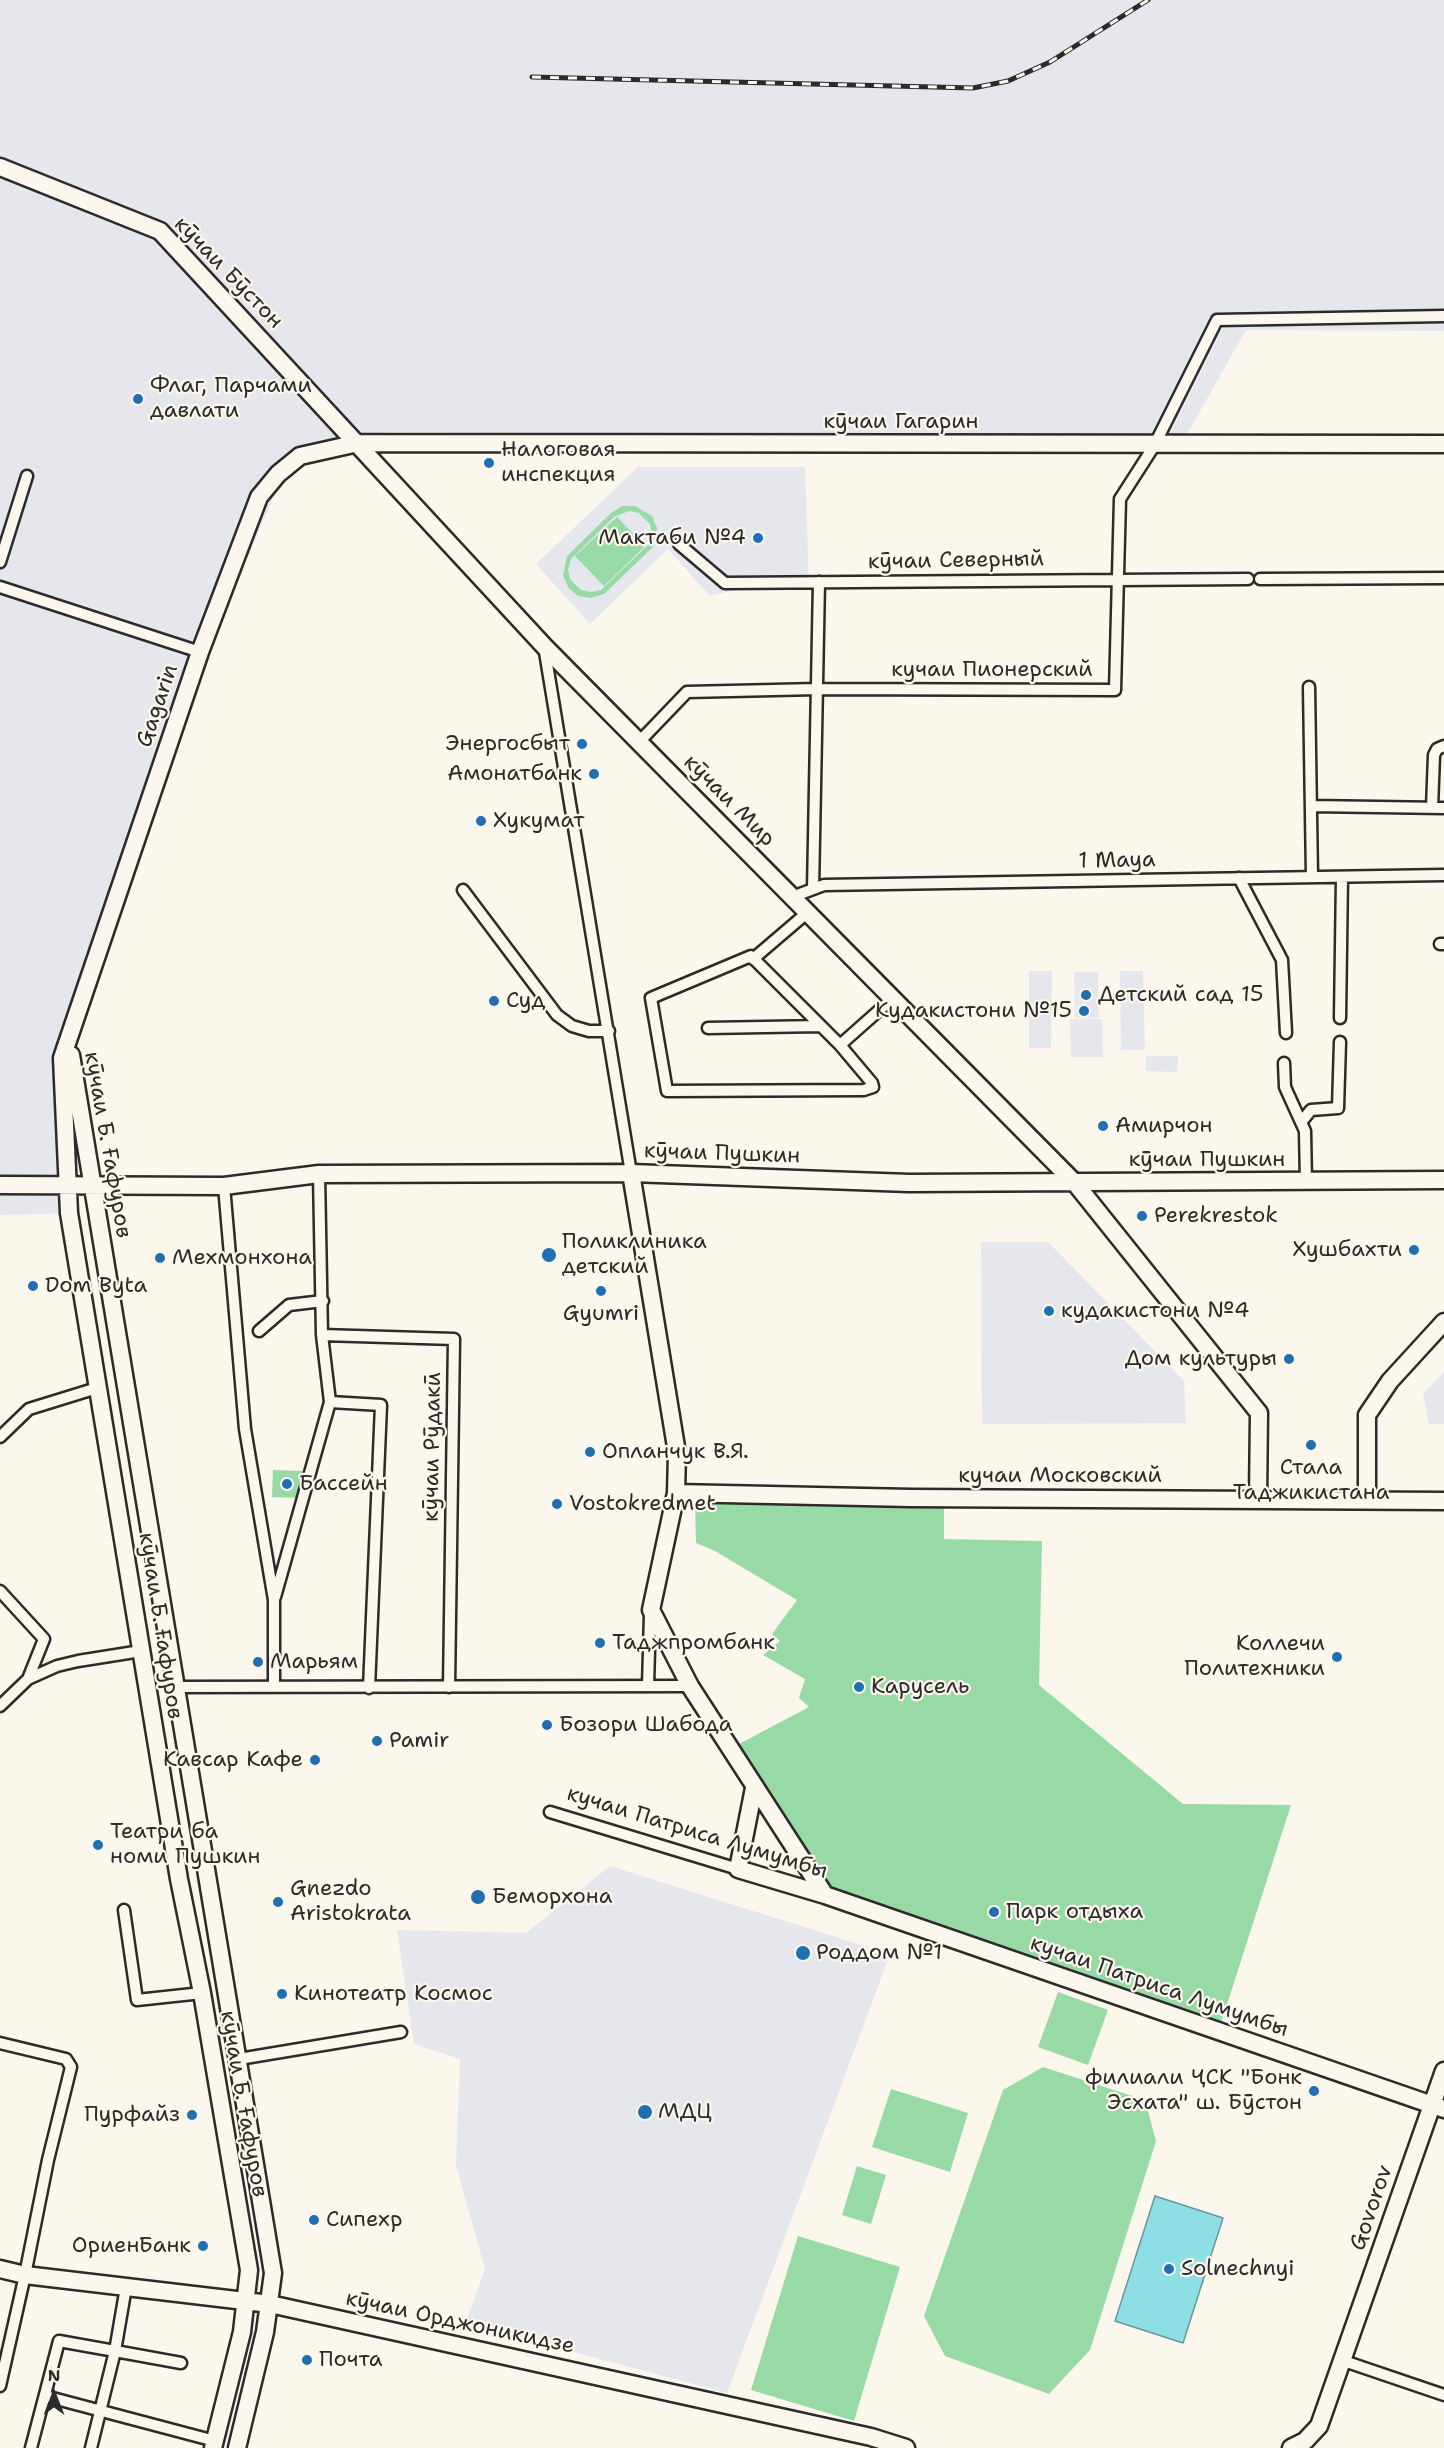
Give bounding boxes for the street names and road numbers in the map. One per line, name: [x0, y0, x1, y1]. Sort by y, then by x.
street label: кӯчаи Бӯстон: [168, 212, 288, 334]
street label: кӯчаи Гагарин: [823, 409, 979, 435]
street label: кӯчаи Северный: [868, 546, 1044, 576]
street label: кучаи Пионерский: [891, 657, 1093, 683]
street label: Gagarin: [132, 661, 184, 751]
street label: кӯчаи Мир: [677, 749, 781, 853]
street label: 1 Maya: [1078, 847, 1156, 875]
street label: кӯчаи Б. Ғафуров: [78, 1050, 136, 1240]
street label: кӯчаи Пушкин: [643, 1138, 801, 1170]
street label: кӯчаи Пушкин: [1129, 1147, 1285, 1173]
street label: кӯчаи Рӯдакӣ: [418, 1372, 448, 1522]
street label: кучаи Московский: [958, 1463, 1162, 1489]
street label: кӯчаи Б. Ғафуров: [132, 1531, 188, 1721]
street label: кучаи Патриса Лумумбы: [564, 1781, 830, 1885]
street label: кучаи Патриса Лумумбы: [1027, 1930, 1291, 2044]
street label: кӯчаи Б. Ғафуров: [214, 2009, 272, 2199]
street label: Govorov: [1345, 2162, 1399, 2254]
street label: кӯчаи Орджоникидзе: [343, 2286, 577, 2360]

